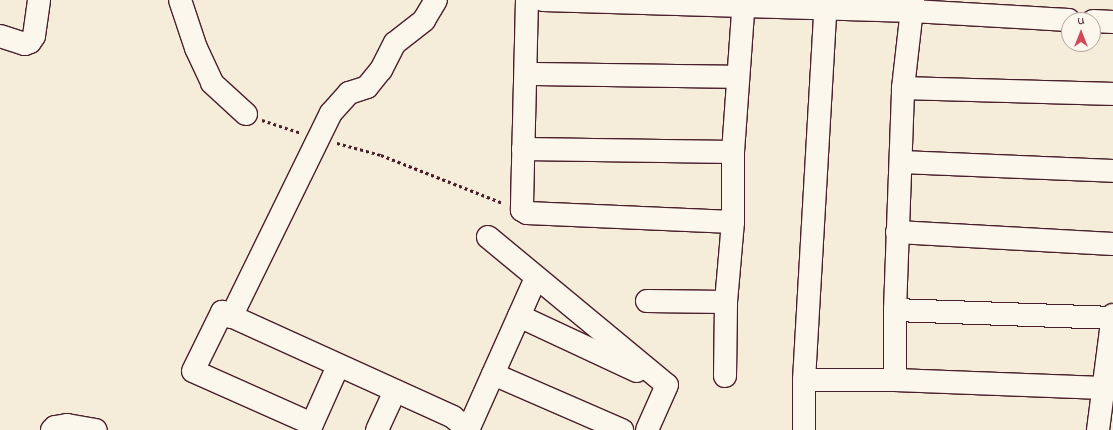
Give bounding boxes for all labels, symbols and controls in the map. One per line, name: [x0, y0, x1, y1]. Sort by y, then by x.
north arrow: [1061, 12, 1101, 52]
text: U: [1078, 13, 1084, 29]

